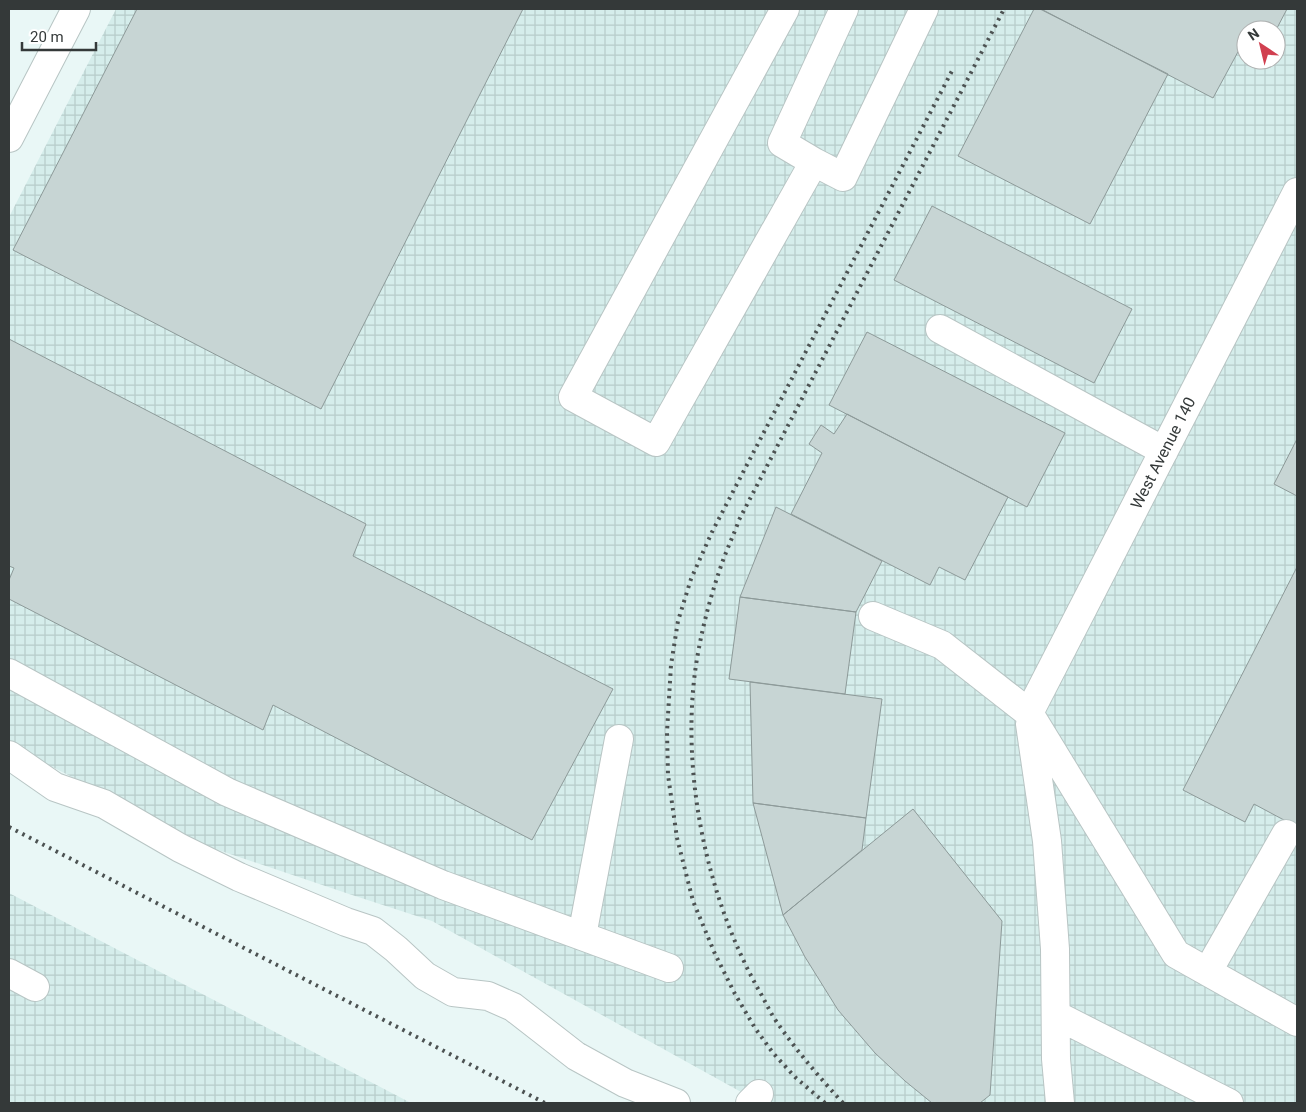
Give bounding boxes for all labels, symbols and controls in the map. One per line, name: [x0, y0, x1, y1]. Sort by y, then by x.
scale bar: [22, 20, 96, 52]
north arrow: [1236, 20, 1286, 70]
text: N: [1245, 25, 1262, 44]
text: 20 m: [30, 28, 64, 46]
street label: West Avenue 140: [1127, 394, 1199, 512]

